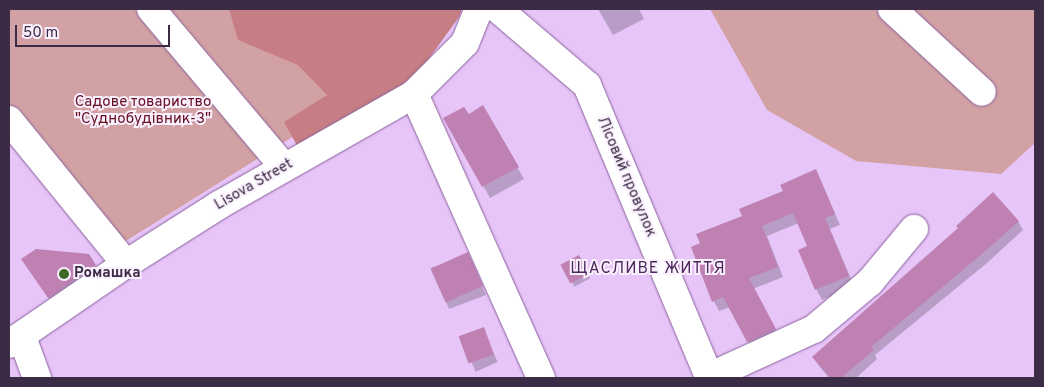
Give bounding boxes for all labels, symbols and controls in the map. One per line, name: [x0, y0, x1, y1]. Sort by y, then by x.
scale bar: [18, 15, 172, 47]
text: 50 m: [23, 24, 58, 43]
park label: Садове товариство "Суднобудівник-3": [75, 93, 211, 128]
street label: Лісовий провулок: [592, 114, 660, 240]
street label: Lisova Street: [212, 155, 296, 215]
district label: ЩАСЛИВЕ ЖИТТЯ: [569, 259, 727, 279]
place label: Ромашка: [74, 265, 141, 283]
marker: Ромашка: [58, 268, 70, 280]

